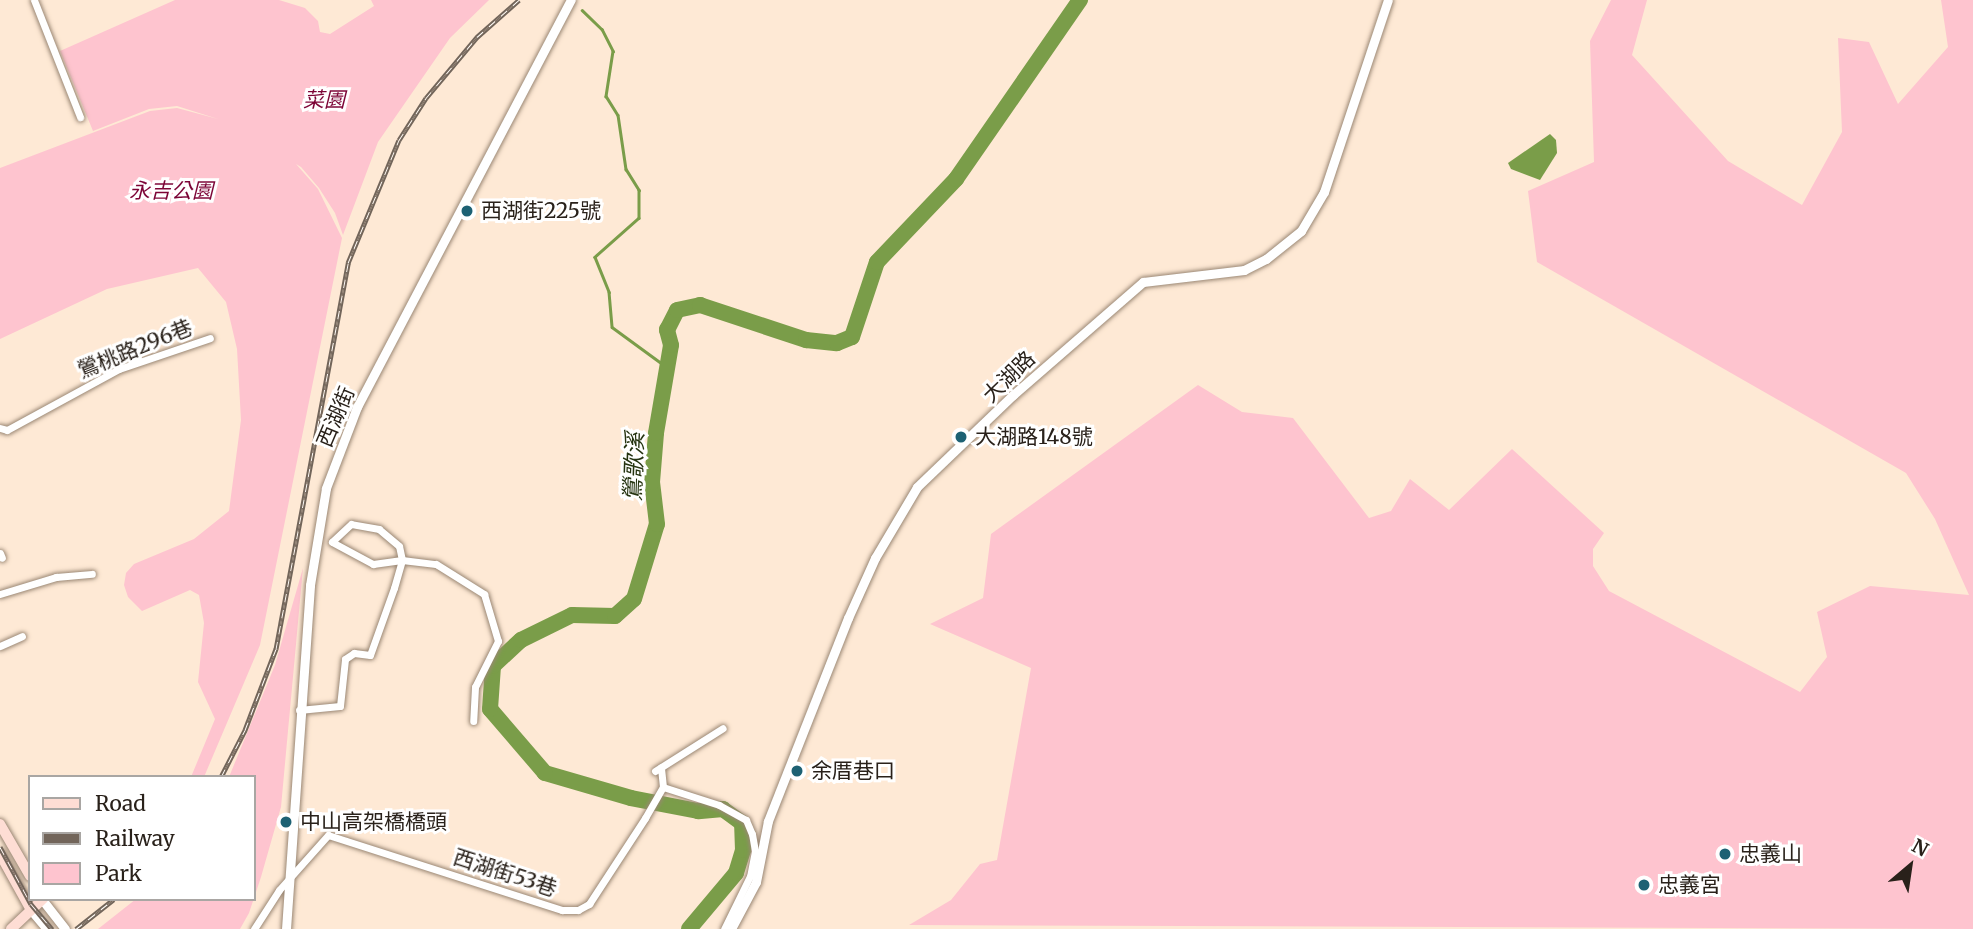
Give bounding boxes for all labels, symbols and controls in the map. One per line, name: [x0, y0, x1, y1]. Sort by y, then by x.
park label: 菜園: [303, 87, 345, 113]
park label: 永吉公園: [129, 178, 213, 204]
place label: 西湖街225號: [481, 198, 601, 224]
marker: 西湖街225號: [459, 203, 475, 219]
street label: 鶯桃路296巷: [74, 315, 196, 383]
street label: 大湖路: [978, 346, 1040, 408]
street label: 西湖街: [312, 383, 360, 451]
place label: 大湖路148號: [975, 424, 1093, 450]
marker: 大湖路148號: [953, 429, 969, 445]
water label: 鶯歌溪: [619, 432, 649, 502]
place label: 余厝巷口: [811, 758, 895, 784]
marker: 余厝巷口: [789, 763, 805, 779]
legend: [28, 775, 256, 901]
text: Road: [95, 790, 146, 817]
place label: 中山高架橋橋頭: [300, 809, 447, 835]
marker: 中山高架橋橋頭: [278, 814, 294, 830]
text: Railway: [95, 825, 175, 852]
north arrow: [1875, 831, 1945, 901]
text: N: [1908, 833, 1933, 862]
place label: 忠義山: [1739, 841, 1802, 867]
street label: 西湖街53巷: [450, 844, 560, 902]
marker: 忠義山: [1717, 846, 1733, 862]
text: Park: [95, 860, 142, 887]
place label: 忠義宮: [1658, 872, 1721, 898]
marker: 忠義宮: [1636, 877, 1652, 893]

